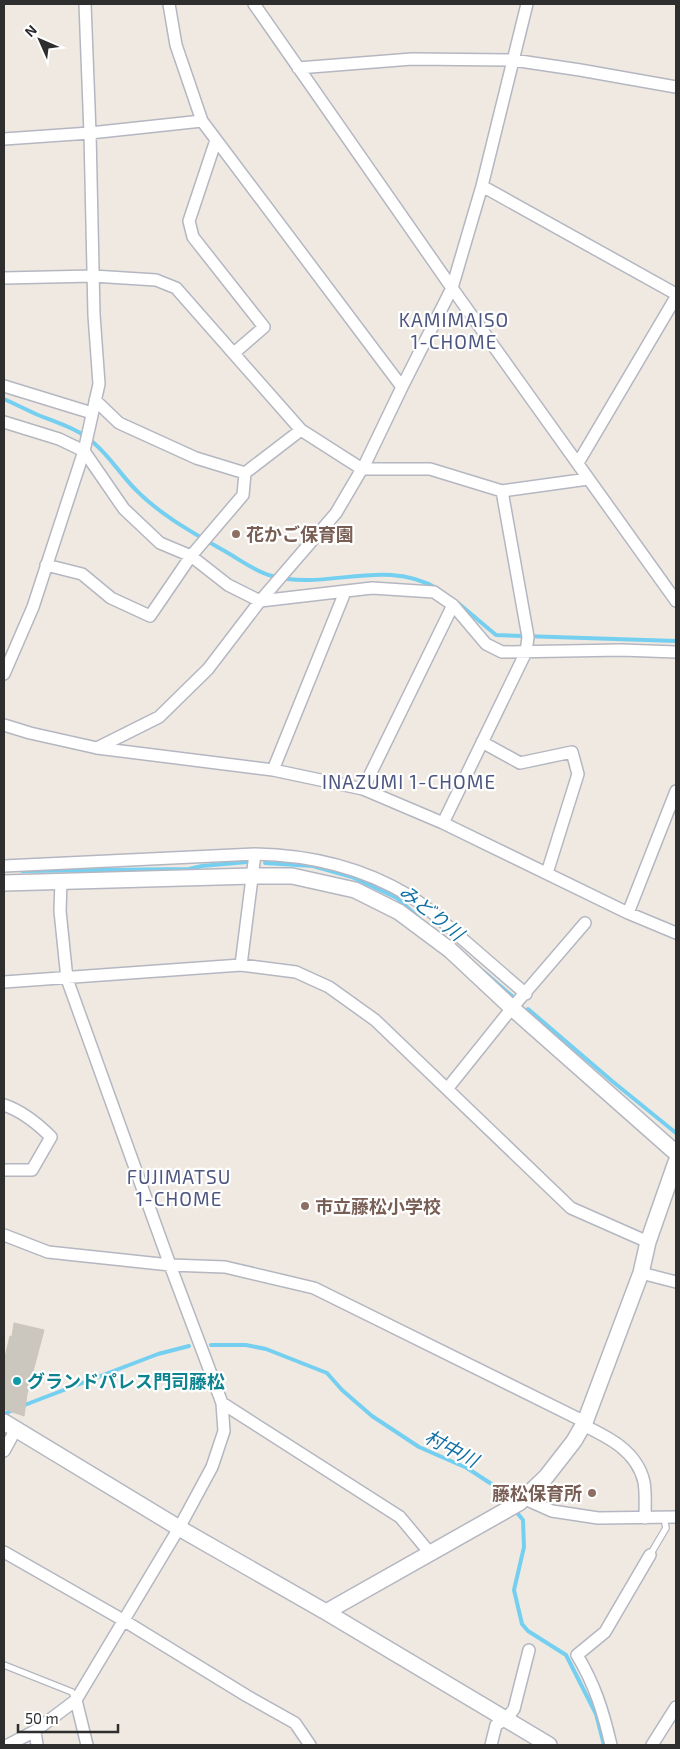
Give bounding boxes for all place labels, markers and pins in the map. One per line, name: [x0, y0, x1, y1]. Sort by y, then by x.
place label: 花かご保育園: [246, 523, 354, 545]
marker: 花かご保育園: [230, 528, 242, 540]
place label: 市立藤松小学校: [315, 1195, 441, 1217]
marker: 市立藤松小学校: [299, 1200, 311, 1212]
place label: グランドパレス門司藤松: [27, 1370, 225, 1392]
marker: グランドパレス門司藤松: [11, 1375, 23, 1387]
place label: 藤松保育所: [492, 1482, 582, 1504]
marker: 藤松保育所: [586, 1487, 598, 1499]

